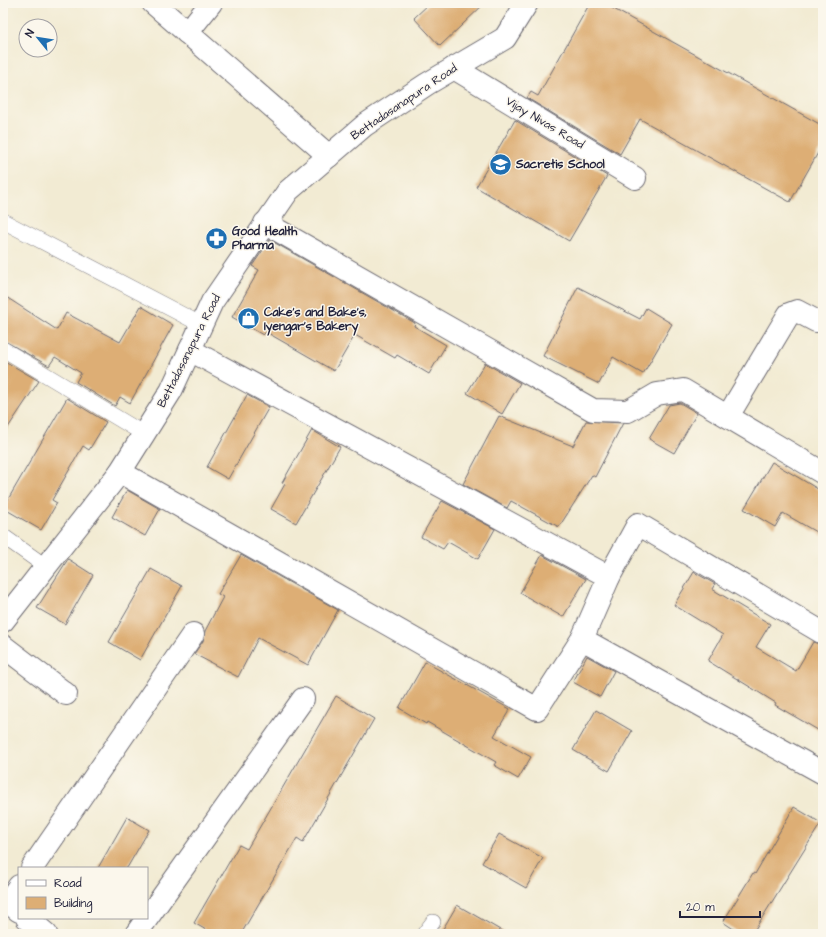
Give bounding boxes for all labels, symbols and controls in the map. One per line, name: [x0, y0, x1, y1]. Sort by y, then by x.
north arrow: [18, 18, 58, 58]
text: N: [22, 26, 38, 40]
street label: Bettadasanapura Road: [347, 60, 461, 144]
street label: Vijay Nivas Road: [502, 93, 588, 154]
school or university icon: Sacretis School: [487, 151, 513, 177]
place label: Sacretis School: [515, 156, 605, 173]
place label: Good Health Pharma: [232, 223, 298, 254]
pharmacy icon: Good Health Pharma: [203, 225, 229, 251]
street label: Bettadasanapura Road: [153, 291, 225, 411]
place label: Cake's and Bake's, Iyengar's Bakery: [264, 304, 367, 337]
shop icon: Cake's and Bake's, Iyengar's Bakery: [235, 306, 261, 332]
legend: [18, 867, 148, 919]
text: Road: [54, 875, 82, 892]
scale bar: [680, 893, 760, 919]
text: Building: [54, 895, 92, 913]
text: 20 m: [686, 899, 715, 916]

